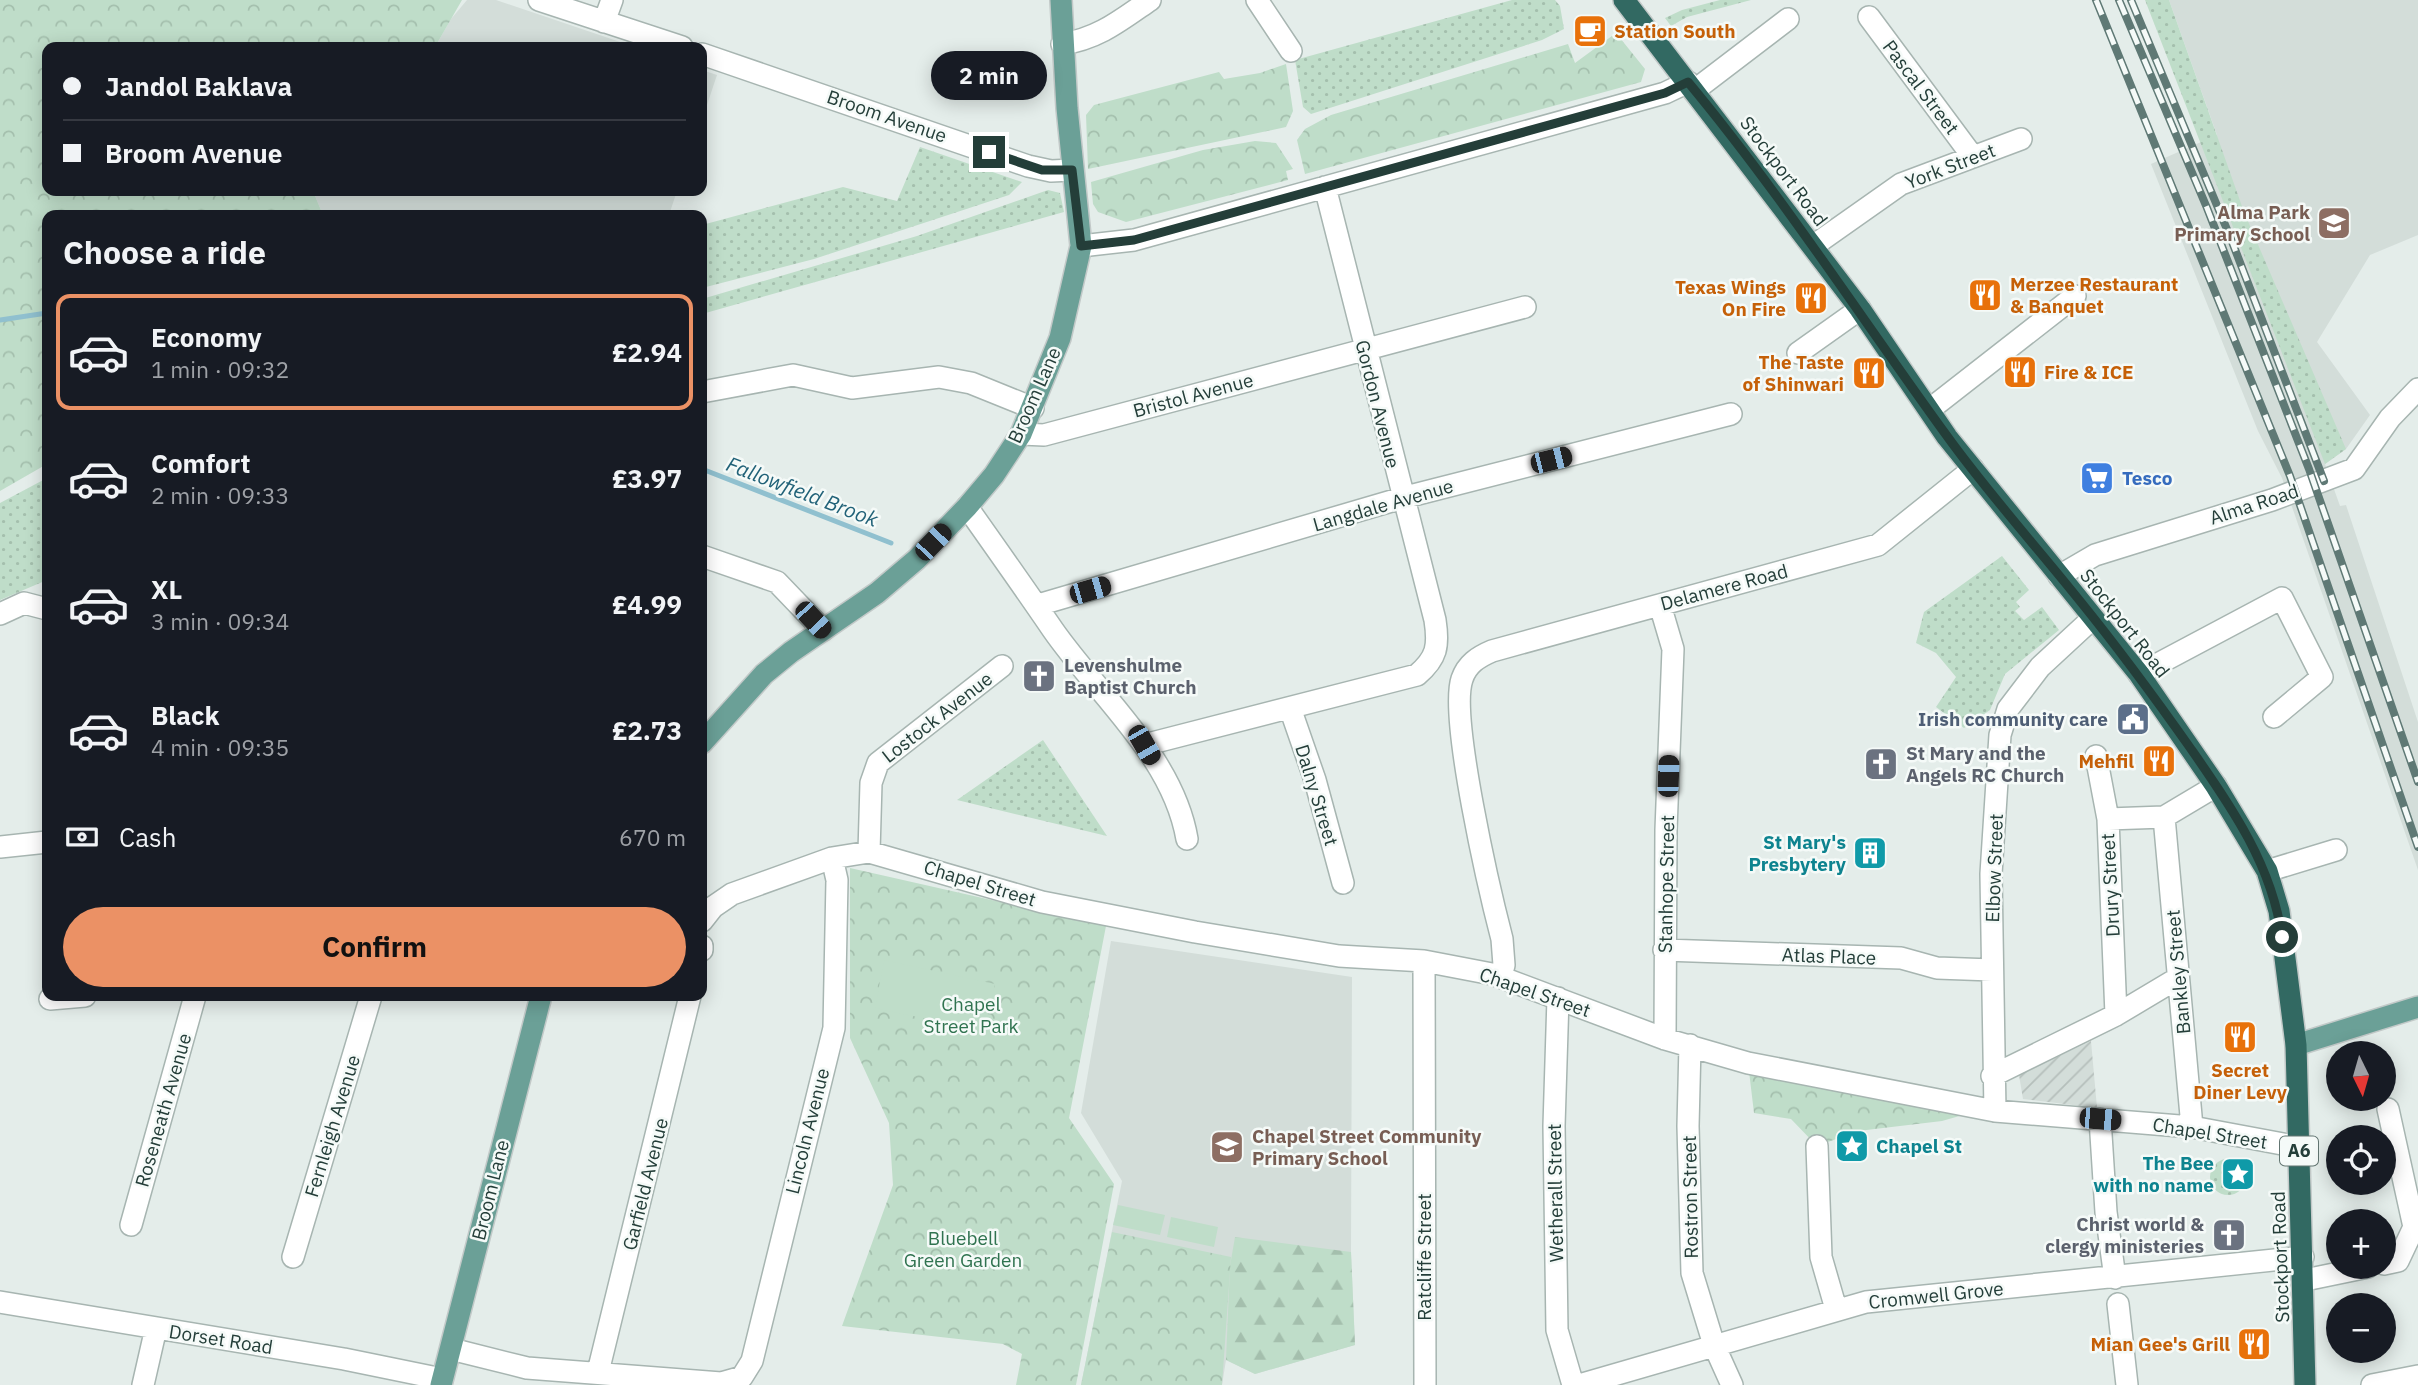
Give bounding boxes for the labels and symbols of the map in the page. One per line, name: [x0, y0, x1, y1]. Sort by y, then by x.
cafe icon: Station South: [1571, 12, 1609, 50]
place label: Station South: [1614, 19, 1735, 43]
street label: Pascal Street: [1878, 35, 1964, 139]
callout: 2 min: [931, 51, 1047, 100]
street label: Broom Avenue: [824, 84, 950, 148]
street label: Stockport Road: [1735, 111, 1833, 231]
route end: [973, 136, 1005, 168]
street label: York Street: [1902, 138, 1998, 194]
place label: Alma Park Primary School: [2174, 200, 2310, 246]
school or university icon: Alma Park Primary School: [2315, 204, 2353, 242]
place label: Merzee Restaurant & Banquet: [2010, 272, 2178, 318]
place label: Texas Wings On Fire: [1675, 275, 1786, 321]
restaurant icon: Merzee Restaurant & Banquet: [1966, 276, 2004, 314]
restaurant icon: Texas Wings On Fire: [1792, 279, 1830, 317]
street label: Gordon Avenue: [1350, 337, 1406, 471]
street label: Broom Lane: [1002, 343, 1066, 447]
place label: The Taste of Shinwari: [1743, 350, 1844, 396]
restaurant icon: Fire & ICE: [2001, 353, 2039, 391]
restaurant icon: The Taste of Shinwari: [1850, 354, 1888, 392]
place label: Fire & ICE: [2044, 360, 2134, 384]
street label: Bristol Avenue: [1130, 367, 1256, 423]
car: [1529, 445, 1574, 475]
water label: Fallowfield Brook: [722, 449, 883, 533]
supermarket icon: Tesco: [2078, 459, 2116, 497]
place label: Tesco: [2122, 466, 2173, 490]
street label: Langdale Avenue: [1310, 473, 1456, 537]
street label: Alma Road: [2206, 478, 2302, 530]
car: [911, 520, 956, 564]
street label: Delamere Road: [1658, 558, 1790, 616]
street label: Stockport Road: [2075, 564, 2175, 682]
car: [1067, 574, 1114, 606]
car: [791, 597, 836, 643]
place label: Levenshulme Baptist Church: [1064, 653, 1197, 699]
church icon: Levenshulme Baptist Church: [1020, 657, 1058, 695]
street label: Lostock Avenue: [877, 666, 997, 768]
public building icon: Irish community care: [2114, 700, 2152, 738]
place label: Irish community care: [1918, 707, 2108, 731]
car: [1125, 722, 1164, 768]
street label: Dalny Street: [1290, 741, 1344, 849]
place label: St Mary and the Angels RC Church: [1906, 741, 2064, 787]
restaurant icon: Mehfil: [2140, 742, 2178, 780]
church icon: St Mary and the Angels RC Church: [1862, 745, 1900, 783]
place label: Mehfil: [2078, 749, 2134, 773]
car: [1657, 755, 1680, 797]
street label: Elbow Street: [1980, 813, 2008, 923]
street label: Stanhope Street: [1653, 815, 1679, 953]
place label: St Mary's Presbytery: [1749, 830, 1847, 876]
street label: Drury Street: [2095, 833, 2125, 937]
building icon: St Mary's Presbytery: [1851, 834, 1889, 872]
street label: Chapel Street: [921, 855, 1039, 911]
street label: Bankley Street: [2161, 909, 2195, 1035]
route start: [2266, 921, 2298, 953]
street label: Atlas Place: [1781, 942, 1877, 970]
street label: Chapel Street: [1476, 962, 1594, 1022]
park label: Chapel Street Park: [923, 992, 1019, 1038]
restaurant icon: Secret Diner Levy: [2221, 1018, 2259, 1056]
street label: Roseneath Avenue: [130, 1030, 196, 1190]
north arrow: [2326, 1041, 2396, 1111]
street label: Fernleigh Avenue: [299, 1052, 365, 1200]
place label: Secret Diner Levy: [2193, 1058, 2288, 1104]
street label: Lincoln Avenue: [780, 1065, 834, 1197]
car: [2079, 1107, 2122, 1131]
street label: Chapel Street: [2151, 1112, 2269, 1154]
street label: Garfield Avenue: [617, 1115, 673, 1253]
street label: Wetherall Street: [1542, 1123, 1568, 1263]
place label: Chapel Street Community Primary School: [1252, 1124, 1482, 1170]
place icon: Chapel St: [1833, 1127, 1871, 1165]
school or university icon: Chapel Street Community Primary School: [1208, 1128, 1246, 1166]
place label: Chapel St: [1876, 1134, 1962, 1158]
street label: Rostron Street: [1677, 1135, 1703, 1259]
road number: A6: [2280, 1136, 2318, 1166]
street label: Broom Lane: [466, 1137, 514, 1243]
place label: The Bee with no name: [2093, 1151, 2214, 1197]
place icon: The Bee with no name: [2219, 1155, 2257, 1193]
street label: Stockport Road: [2266, 1191, 2294, 1323]
street label: Ratcliffe Street: [1412, 1193, 1436, 1321]
place label: Christ world & clergy ministeries: [2045, 1212, 2204, 1258]
church icon: Christ world & clergy ministeries: [2210, 1216, 2248, 1254]
park label: Bluebell Green Garden: [904, 1226, 1022, 1272]
street label: Cromwell Grove: [1867, 1276, 2005, 1314]
street label: Dorset Road: [167, 1319, 275, 1359]
restaurant icon: Mian Gee's Grill: [2235, 1325, 2273, 1363]
place label: Mian Gee's Grill: [2090, 1332, 2230, 1356]

